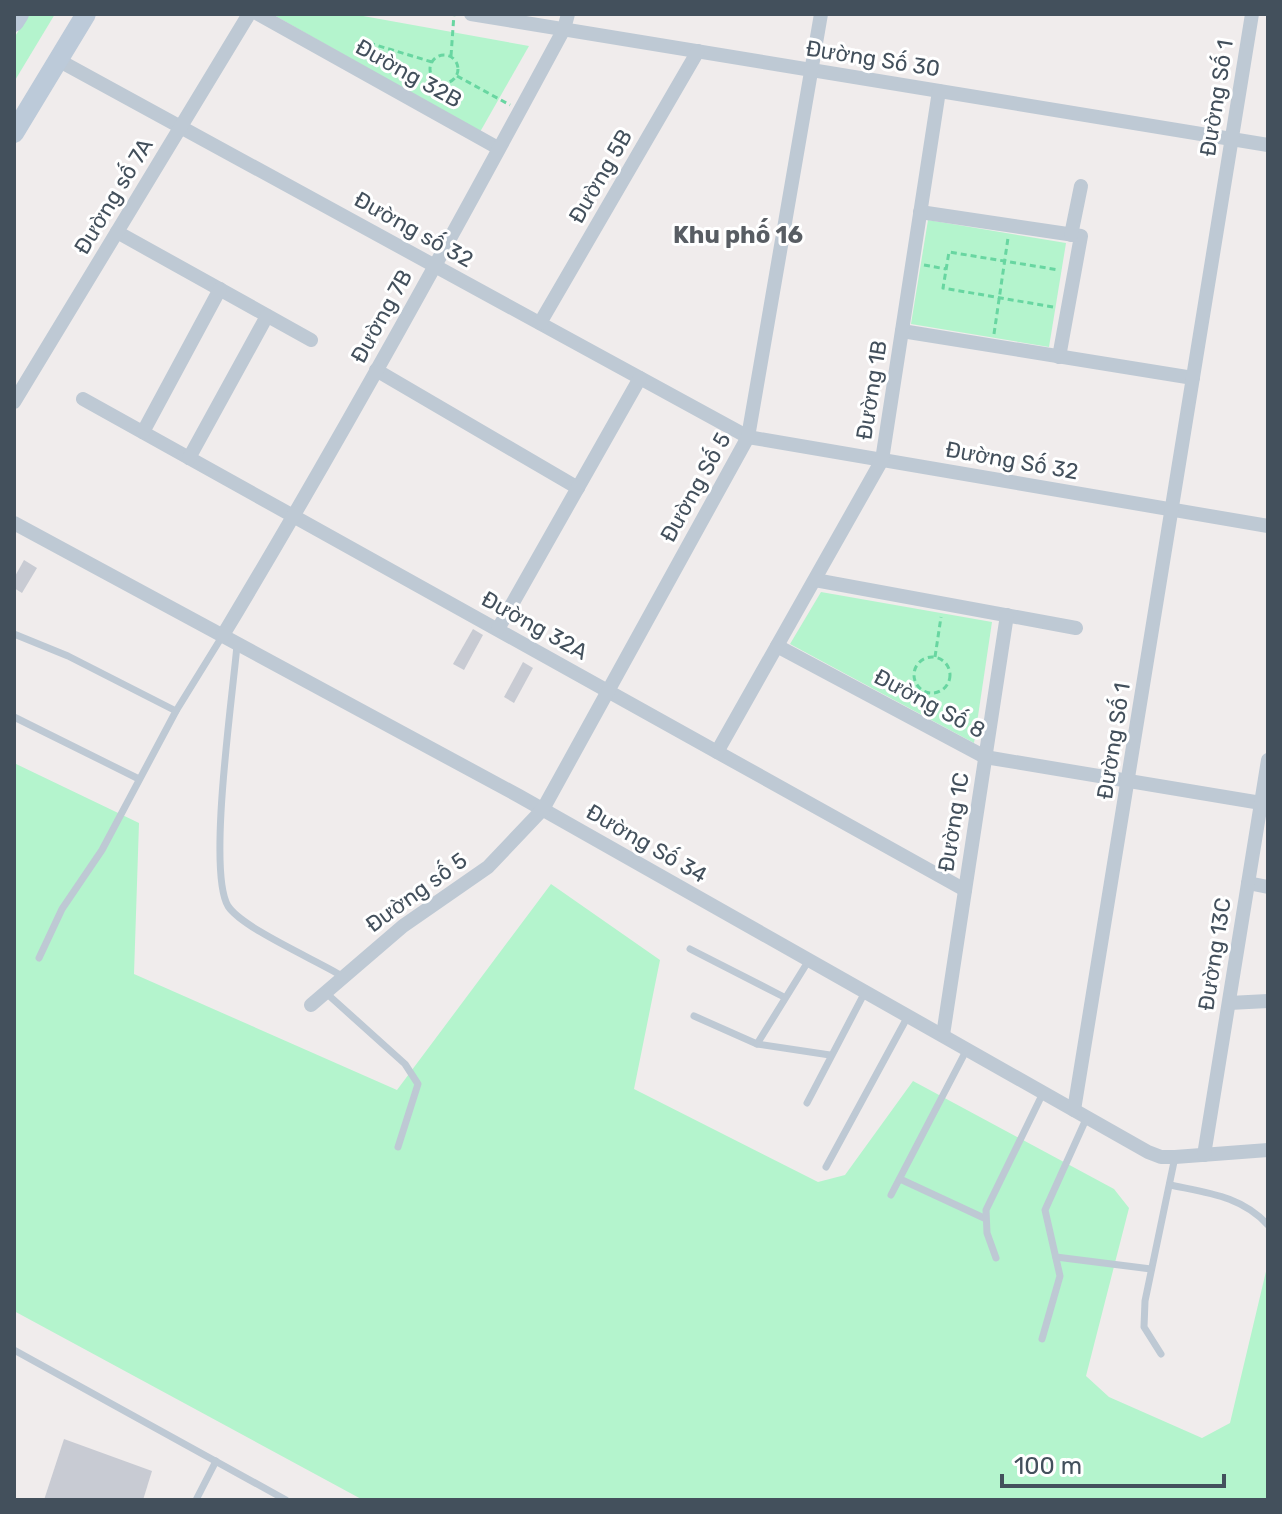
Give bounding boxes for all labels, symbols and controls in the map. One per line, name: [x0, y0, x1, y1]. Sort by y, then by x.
street label: Đường 32B: [351, 33, 467, 114]
street label: Đường Số 30: [804, 35, 942, 82]
street label: Đường Số 1: [1194, 38, 1239, 158]
street label: Đường 5B: [563, 124, 638, 228]
street label: Đường số 7A: [68, 133, 159, 259]
street label: Đường số 32: [350, 186, 478, 273]
district label: Khu phố 16: [673, 218, 803, 249]
street label: Đường 7B: [345, 265, 418, 368]
street label: Đường 1B: [850, 338, 893, 442]
street label: Đường Số 5: [654, 428, 737, 547]
street label: Đường Số 32: [943, 436, 1080, 485]
street label: Đường 32A: [477, 585, 593, 666]
street label: Đường Số 8: [870, 663, 990, 744]
street label: Đường Số 1: [1091, 681, 1136, 801]
street label: Đường 1C: [932, 770, 975, 874]
street label: Đường Số 34: [582, 798, 712, 889]
street label: Đường số 5: [360, 847, 472, 938]
street label: Đường 13C: [1192, 896, 1237, 1012]
scale bar: [1002, 1438, 1224, 1488]
text: 100 m: [1014, 1452, 1082, 1480]

